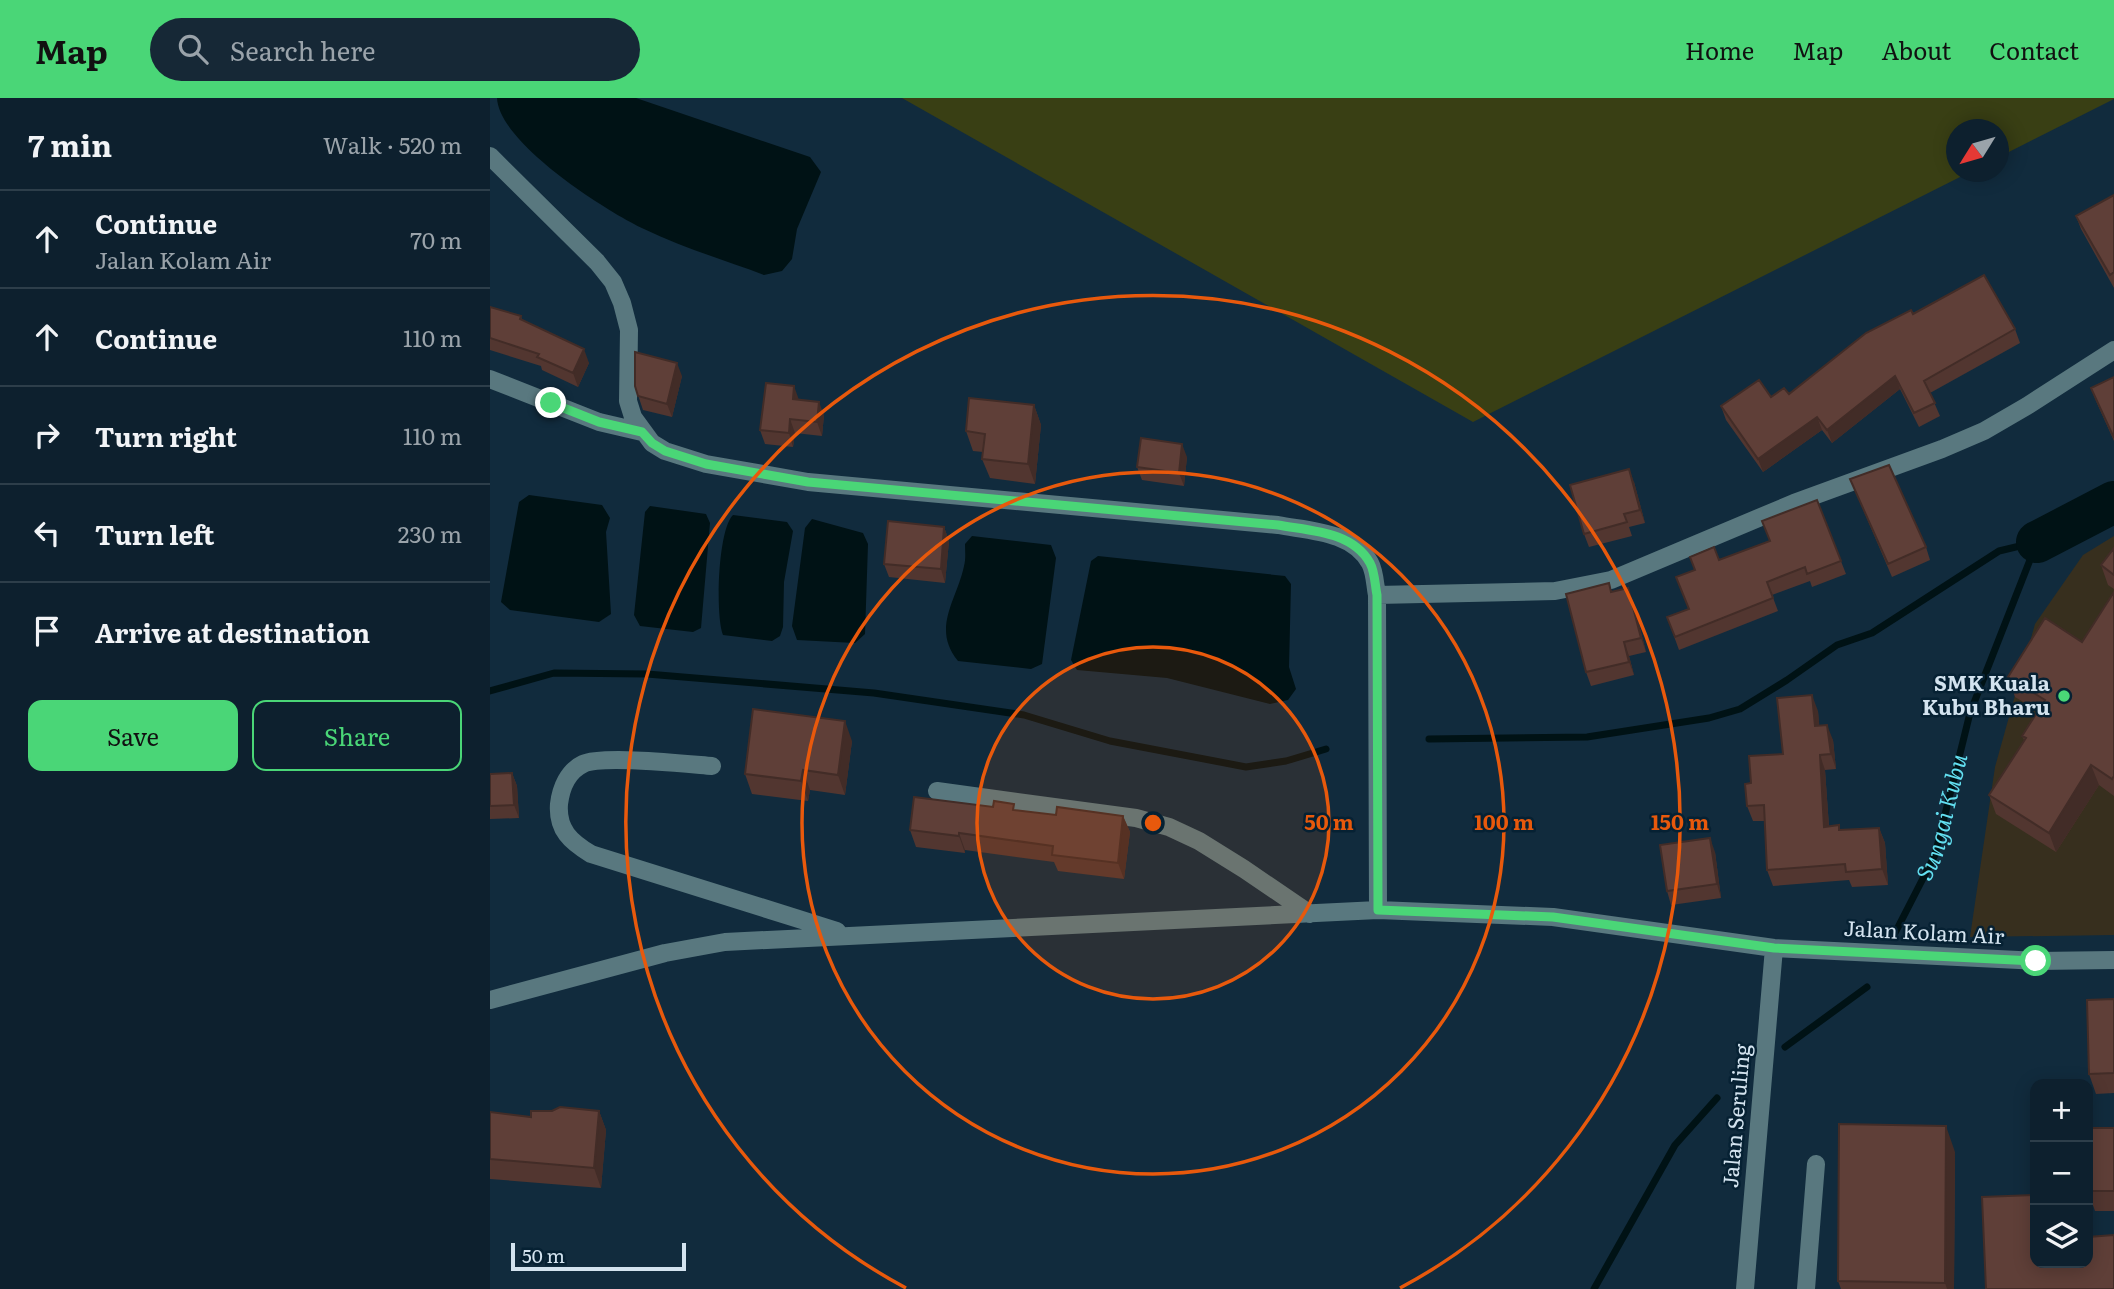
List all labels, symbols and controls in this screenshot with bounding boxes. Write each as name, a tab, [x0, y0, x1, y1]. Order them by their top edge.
search box	[150, 18, 640, 81]
text: Map	[35, 25, 108, 74]
icon: search	[174, 30, 212, 68]
text: Search here	[230, 30, 376, 69]
text: Home	[1685, 32, 1754, 67]
text: Map	[1792, 32, 1843, 67]
text: About	[1881, 32, 1951, 67]
text: Contact	[1989, 32, 2079, 67]
north arrow	[1946, 119, 2009, 182]
text: 7 min	[28, 122, 112, 166]
text: Walk · 520 m	[323, 127, 462, 161]
text: Continue	[95, 203, 217, 242]
icon: ahead	[28, 220, 66, 258]
text: 70 m	[410, 222, 462, 256]
text: Jalan Kolam Air	[95, 242, 271, 276]
icon: ahead	[28, 318, 66, 356]
text: Continue	[95, 318, 217, 357]
text: 110 m	[403, 320, 462, 354]
route end	[535, 387, 566, 418]
icon: right	[28, 416, 66, 454]
text: Turn right	[95, 416, 237, 455]
text: 110 m	[403, 418, 462, 452]
icon: left	[28, 514, 66, 552]
text: Turn left	[95, 514, 214, 553]
text: 230 m	[398, 516, 462, 550]
icon: arrive	[28, 612, 66, 650]
text: Arrive at destination	[95, 612, 370, 651]
place label: SMK Kuala Kubu Bharu	[1922, 666, 2051, 721]
marker: SMK Kuala Kubu Bharu	[2056, 688, 2072, 704]
button: Save	[28, 700, 238, 771]
button: Share	[252, 700, 462, 771]
water label: Sungai Kubu	[1906, 750, 1974, 886]
text: 50 m	[1304, 805, 1354, 836]
text: 100 m	[1474, 805, 1534, 836]
text: 150 m	[1651, 805, 1709, 836]
centre of rings	[1141, 811, 1165, 835]
street label: Jalan Kolam Air	[1843, 911, 2005, 950]
route start	[2020, 945, 2051, 976]
street label: Jalan Seruling	[1713, 1042, 1756, 1189]
map controls	[2030, 1079, 2093, 1268]
button: +	[2030, 1079, 2093, 1142]
button: −	[2030, 1142, 2093, 1205]
button: layers	[2030, 1205, 2093, 1268]
scale bar	[511, 1240, 686, 1272]
text: 50 m	[522, 1241, 565, 1269]

